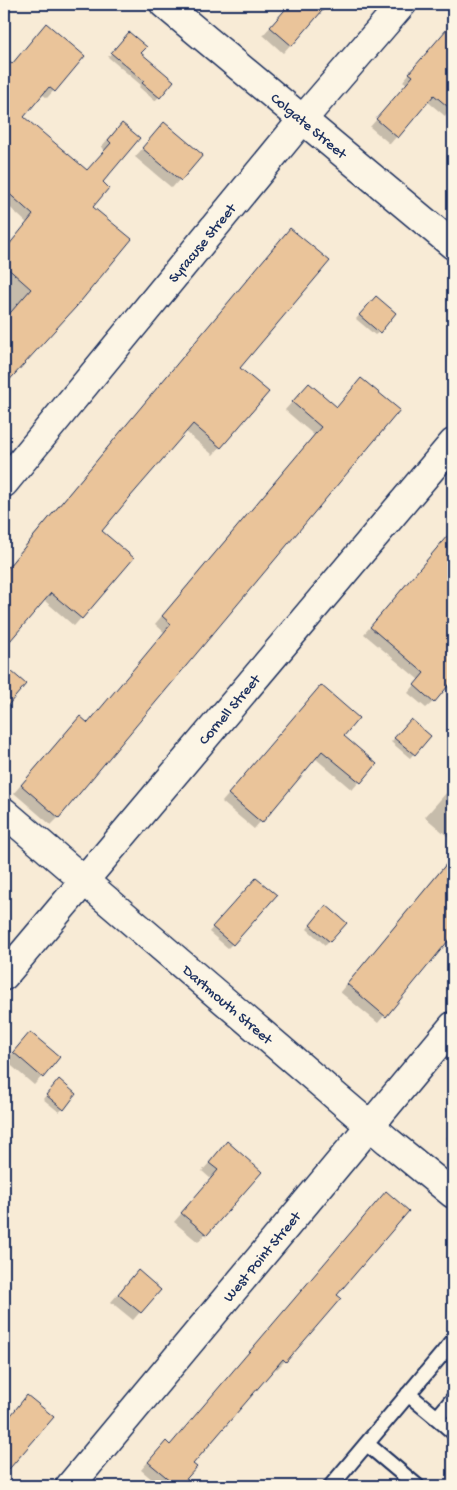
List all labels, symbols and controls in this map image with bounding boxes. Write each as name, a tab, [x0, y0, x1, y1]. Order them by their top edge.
street label: Colgate Street	[266, 90, 351, 165]
street label: Syracuse Street	[165, 199, 242, 287]
street label: Cornell Street	[196, 670, 266, 749]
street label: Dartmouth Street	[177, 961, 277, 1050]
street label: West Point Street	[220, 1207, 307, 1306]

